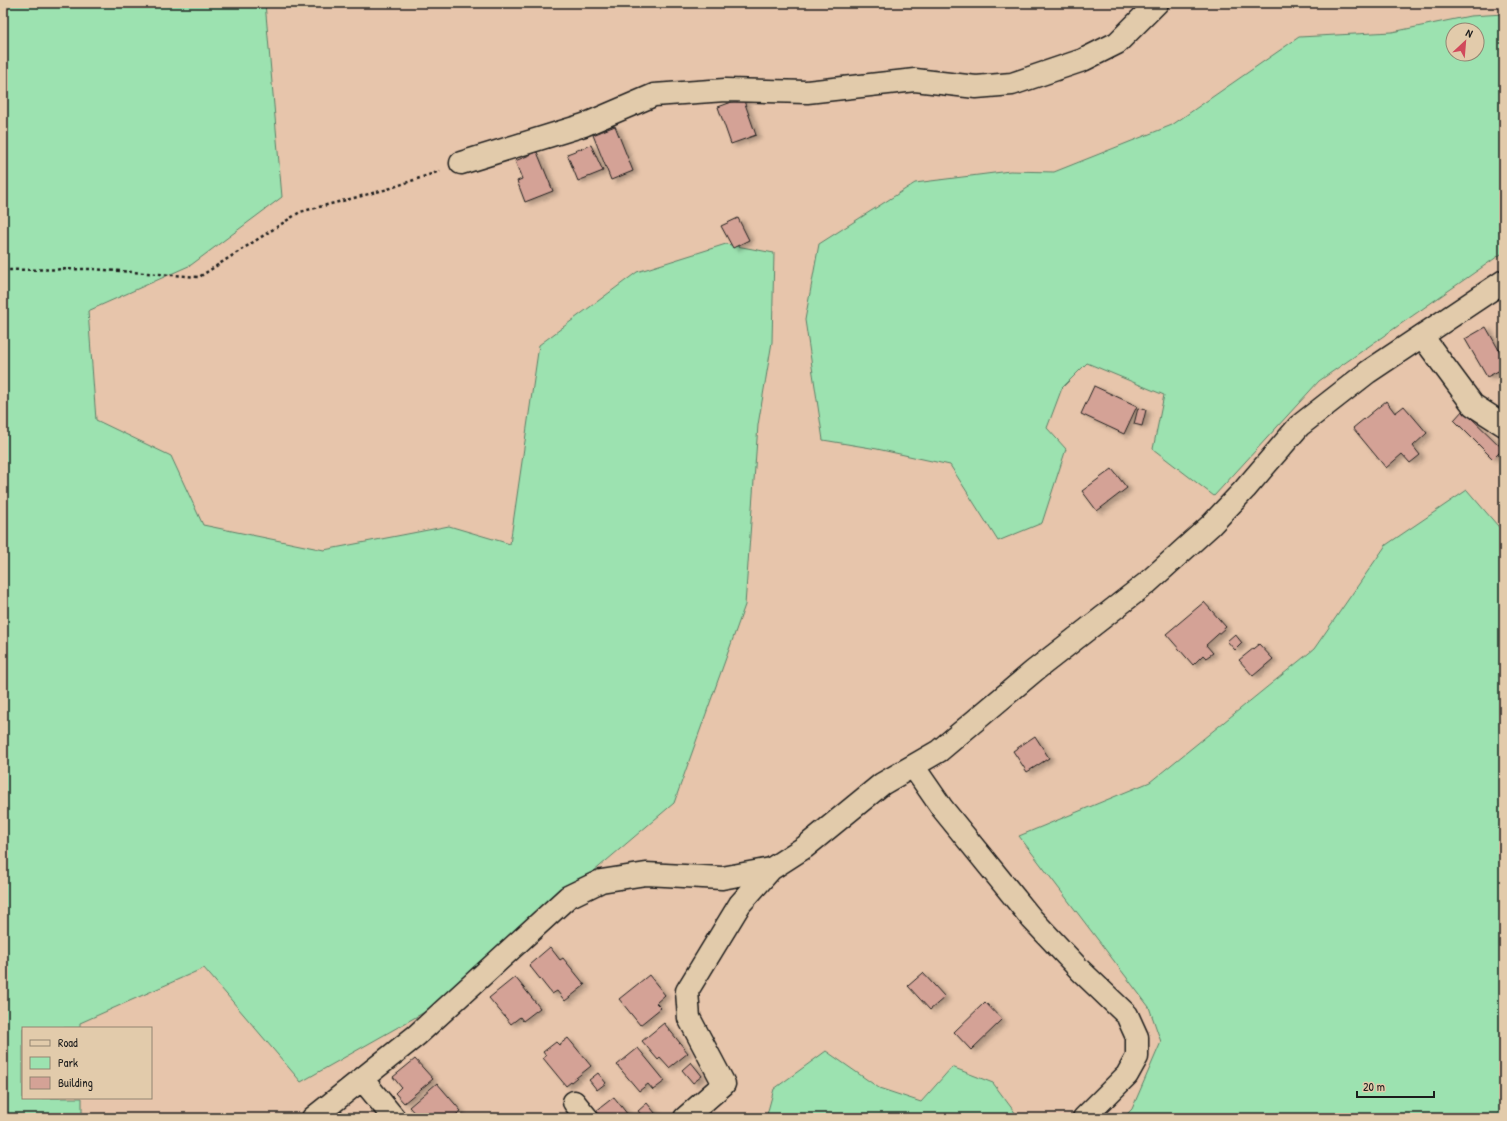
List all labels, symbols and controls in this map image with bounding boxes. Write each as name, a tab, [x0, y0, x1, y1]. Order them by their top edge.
north arrow	[1445, 22, 1485, 62]
text: N	[1464, 25, 1475, 41]
legend	[22, 1027, 152, 1099]
text: Road	[58, 1034, 78, 1051]
text: Park	[58, 1054, 78, 1071]
scale bar	[1357, 1073, 1434, 1099]
text: Building	[58, 1074, 93, 1091]
text: 20 m	[1363, 1078, 1385, 1095]

